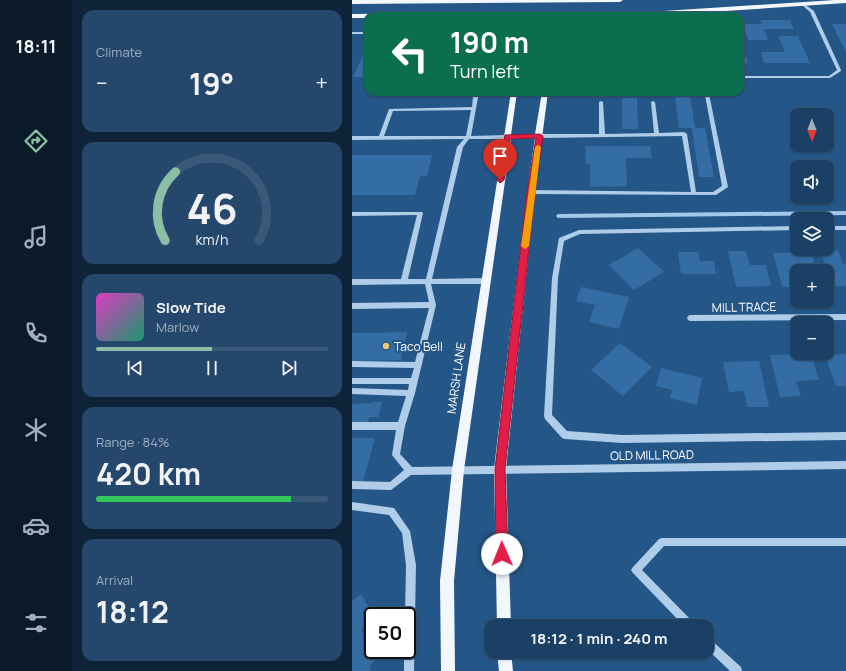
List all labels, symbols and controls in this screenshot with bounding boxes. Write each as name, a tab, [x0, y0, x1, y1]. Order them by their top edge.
text: 190 m	[450, 23, 529, 61]
icon: left	[384, 28, 436, 80]
text: 18:11	[16, 34, 56, 58]
text: Climate	[96, 43, 142, 61]
text: Turn left	[450, 59, 520, 83]
text: 19°	[189, 63, 234, 104]
text: −	[96, 68, 108, 98]
text: +	[315, 68, 328, 98]
north arrow	[790, 108, 834, 152]
map controls	[790, 108, 834, 360]
icon: directions	[22, 127, 50, 155]
pin	[483, 139, 517, 180]
icon: arrive	[489, 145, 511, 167]
button: sound	[790, 160, 834, 204]
text: 46	[186, 180, 238, 236]
button: layers	[790, 212, 834, 256]
icon: music	[22, 223, 50, 251]
text: km/h	[195, 230, 229, 249]
button: +	[790, 264, 834, 308]
text: Slow Tide	[156, 297, 226, 318]
street label: MILL TRACE	[712, 298, 777, 316]
button: −	[790, 316, 834, 360]
text: Marlow	[156, 318, 199, 336]
icon: phone	[22, 319, 50, 347]
place label: Taco Bell	[394, 338, 443, 355]
marker: Taco Bell	[381, 341, 391, 351]
street label: MARSH LANE	[443, 341, 469, 415]
icon: previous	[124, 357, 146, 379]
icon: pause	[201, 357, 223, 379]
icon: next	[278, 357, 300, 379]
icon: climate	[22, 416, 50, 444]
text: Range · 84%	[96, 433, 170, 451]
street label: OLD MILL ROAD	[610, 446, 694, 464]
text: 420 km	[96, 453, 201, 494]
icon: car	[22, 512, 50, 540]
position arrow	[481, 533, 523, 575]
text: Arrival	[96, 571, 133, 589]
text: 18:12	[96, 591, 169, 632]
speed limit sign: 50	[364, 607, 416, 659]
icon: filters	[22, 609, 50, 637]
text: 18:12 · 1 min · 240 m	[530, 628, 668, 649]

